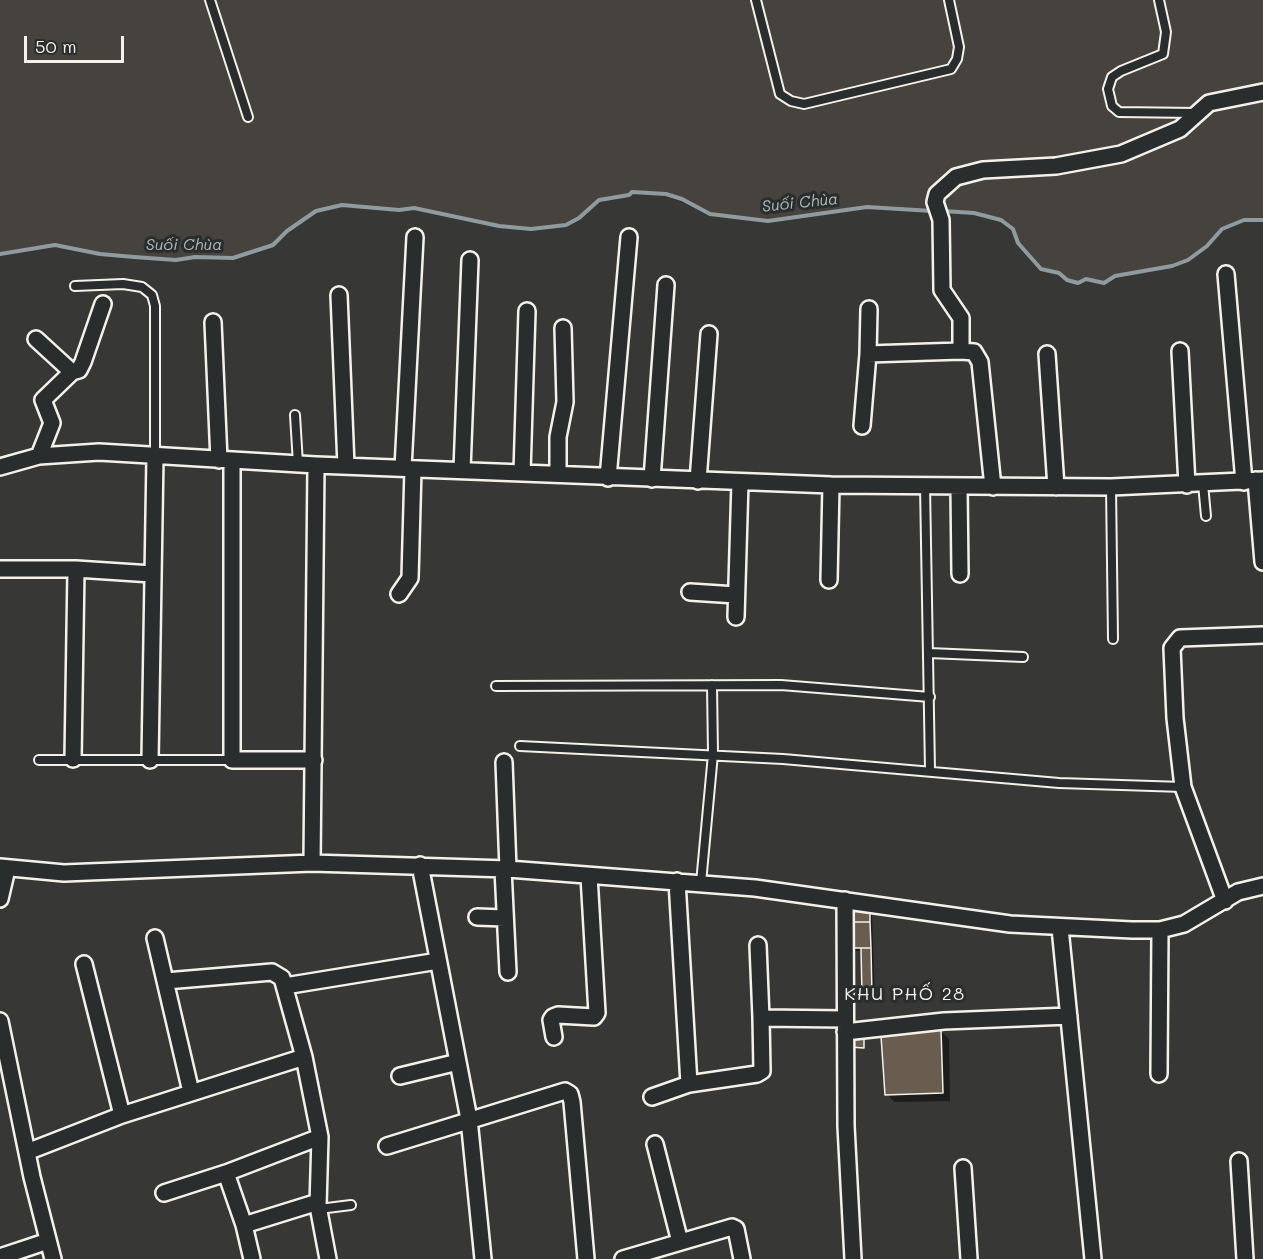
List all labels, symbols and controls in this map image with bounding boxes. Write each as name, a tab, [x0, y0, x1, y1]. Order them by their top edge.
scale bar	[27, 24, 128, 62]
text: 50 m	[35, 34, 77, 58]
water label: Suối Chùa	[761, 189, 839, 217]
water label: Suối Chùa	[146, 235, 222, 255]
district label: KHU PHỐ 28	[844, 983, 966, 1005]

